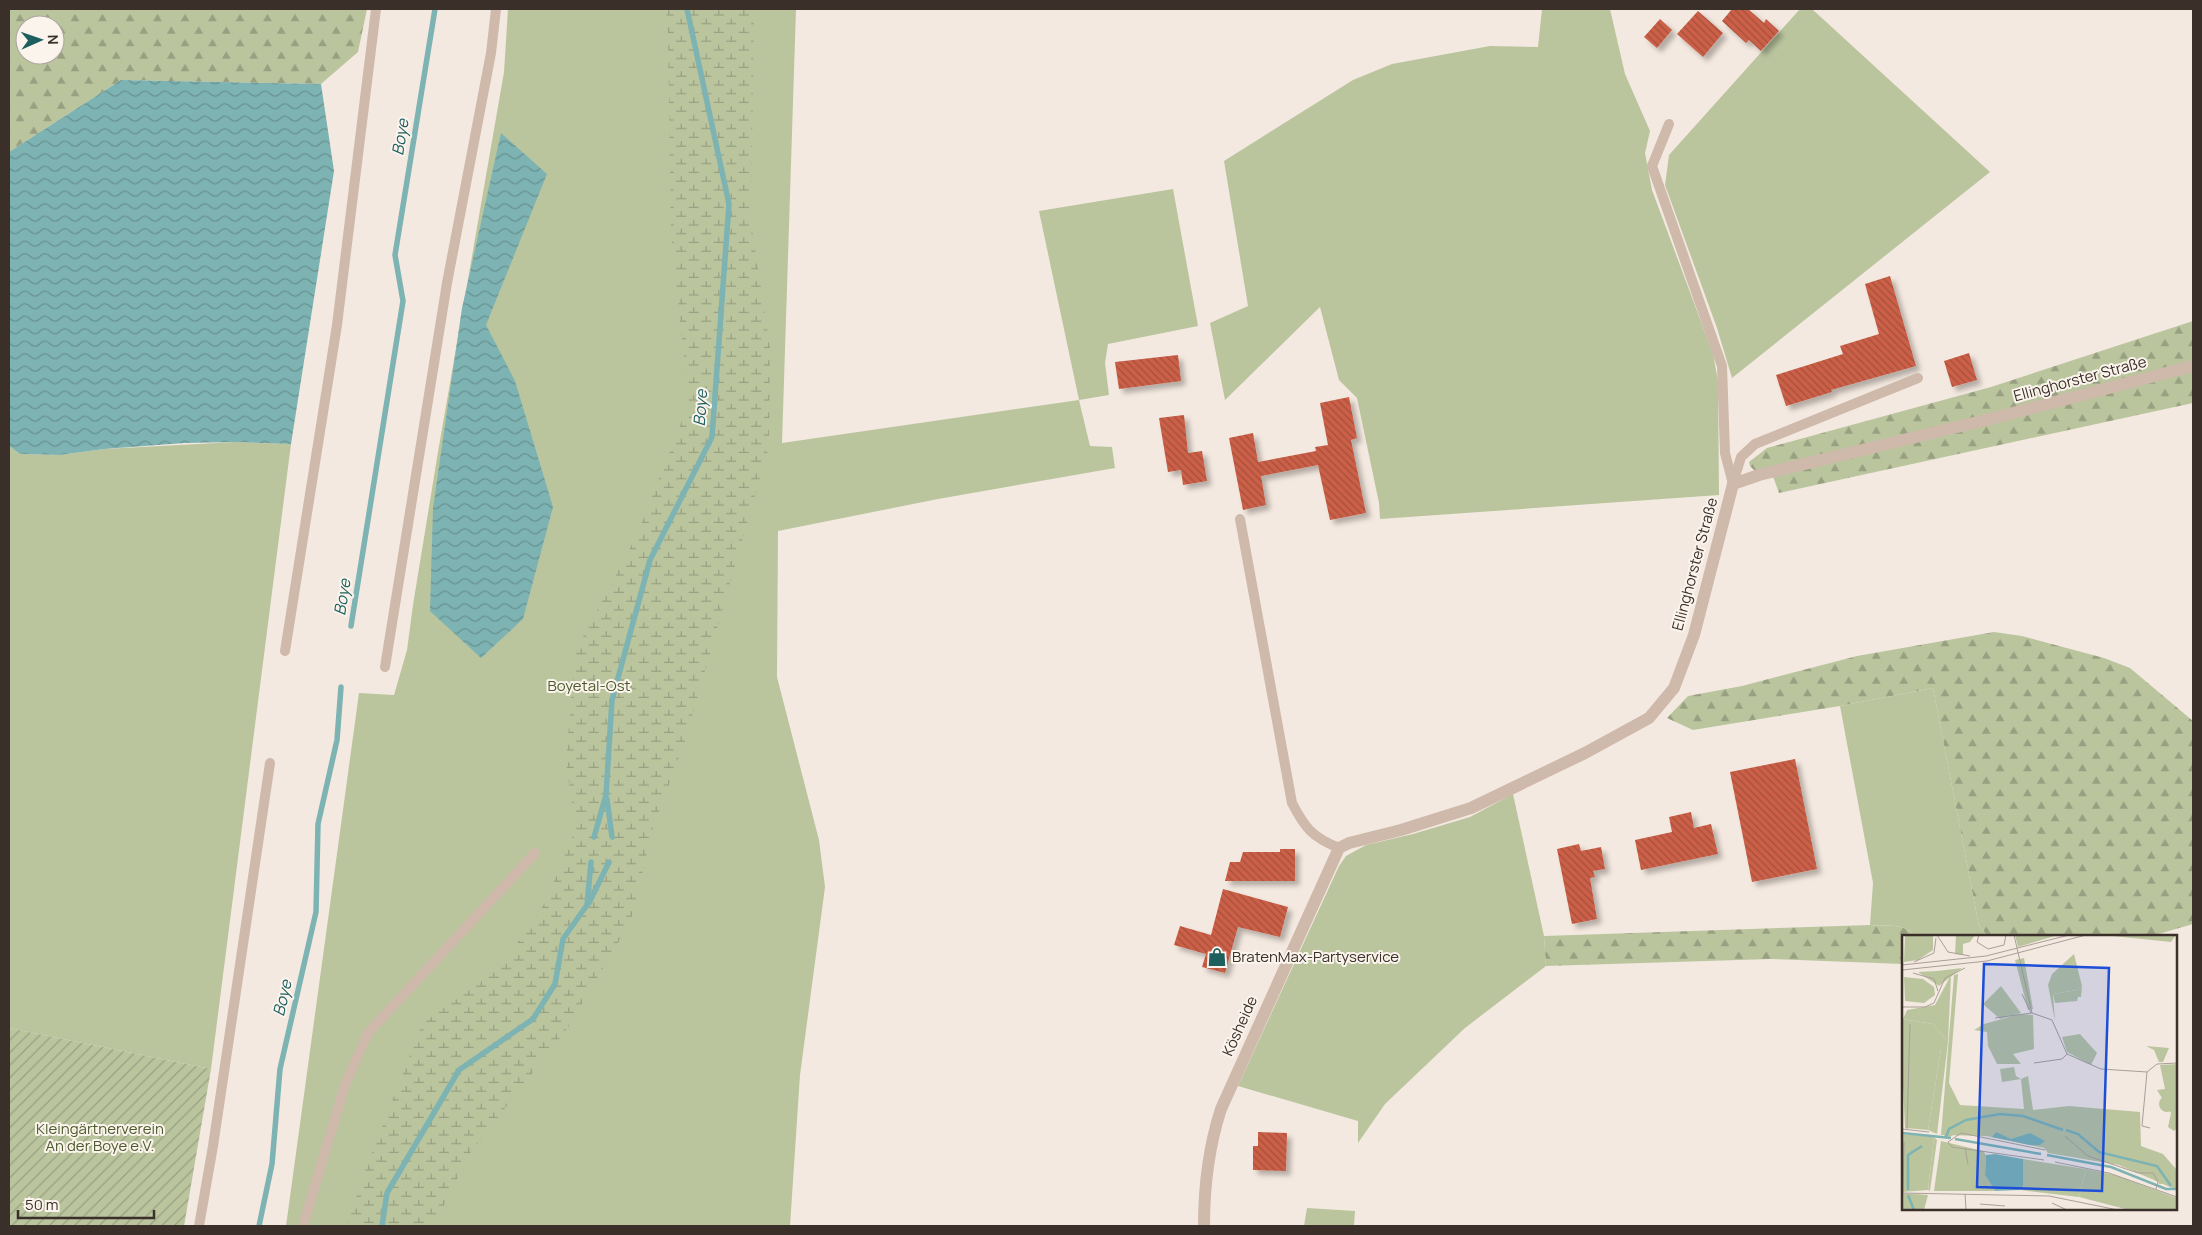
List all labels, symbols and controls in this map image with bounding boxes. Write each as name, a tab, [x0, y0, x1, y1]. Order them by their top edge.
north arrow	[15, 15, 65, 65]
text: N	[44, 34, 63, 45]
water label: Boye	[386, 116, 414, 157]
street label: Ellinghorster Straße	[2011, 351, 2149, 406]
water label: Boye	[688, 387, 712, 427]
street label: Ellinghorster Straße	[1667, 495, 1722, 633]
water label: Boye	[328, 576, 356, 617]
park label: Boyetal-Ost	[547, 675, 631, 696]
inset map	[1902, 935, 2177, 1210]
shop icon: BratenMax-Partyservice	[1206, 946, 1228, 968]
place label: BratenMax-Partyservice	[1232, 946, 1399, 967]
water label: Boye	[267, 976, 297, 1018]
street label: Kösheide	[1217, 992, 1262, 1059]
park label: Kleingärtnerverein An der Boye e.V.	[36, 1118, 164, 1156]
scale bar	[18, 1188, 154, 1220]
text: 50 m	[25, 1194, 59, 1215]

